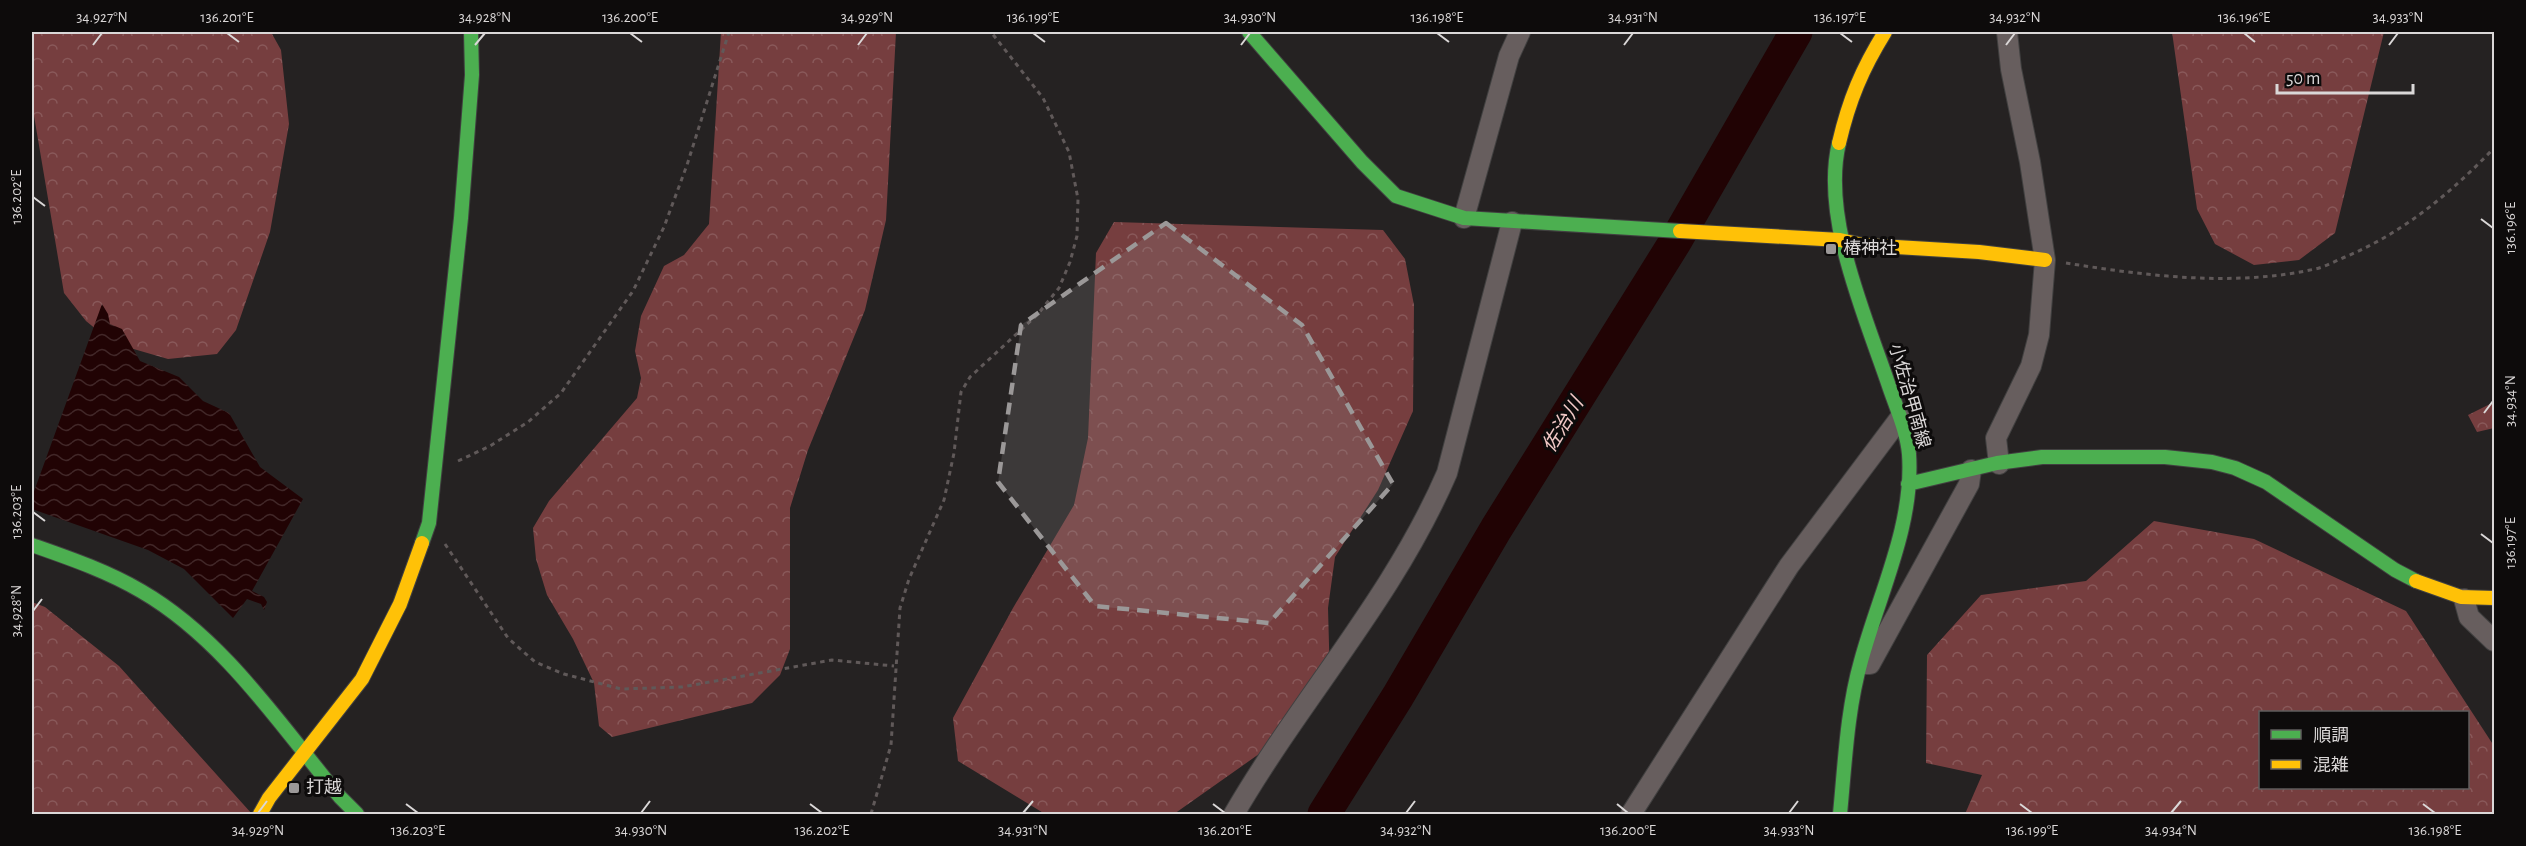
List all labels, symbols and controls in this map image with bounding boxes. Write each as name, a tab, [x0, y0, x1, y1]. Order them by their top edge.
text: 34.927°N	[76, 10, 128, 25]
text: 136.201°E	[200, 10, 254, 25]
text: 34.928°N	[459, 10, 511, 25]
text: 136.200°E	[602, 10, 658, 25]
text: 34.929°N	[841, 10, 893, 25]
text: 136.199°E	[1007, 10, 1059, 25]
text: 34.930°N	[1224, 10, 1276, 25]
text: 136.198°E	[1411, 10, 1463, 25]
text: 34.931°N	[1608, 10, 1658, 25]
text: 136.197°E	[1814, 10, 1866, 25]
text: 34.932°N	[1989, 10, 2041, 25]
text: 136.196°E	[2218, 10, 2270, 25]
text: 34.933°N	[2373, 10, 2423, 25]
scale bar	[2277, 57, 2414, 95]
text: 50 m	[2286, 70, 2320, 88]
text: 136.202°E	[9, 169, 24, 225]
text: 136.196°E	[2503, 202, 2518, 254]
place label: 椿神社	[1843, 239, 1897, 258]
marker: 椿神社	[1824, 242, 1838, 256]
street label: 小佐治甲南線	[1885, 341, 1934, 450]
text: 34.934°N	[2503, 375, 2518, 427]
water label: 佐治川	[1538, 392, 1588, 456]
text: 136.203°E	[9, 485, 24, 539]
text: 136.197°E	[2503, 517, 2518, 569]
text: 34.928°N	[9, 585, 24, 637]
legend	[2259, 711, 2469, 789]
text: 順調	[2313, 727, 2349, 745]
text: 混雑	[2313, 755, 2349, 775]
place label: 打越	[306, 778, 342, 797]
marker: 打越	[287, 781, 301, 795]
text: 34.929°N	[232, 823, 284, 838]
text: 136.203°E	[391, 823, 445, 838]
text: 34.930°N	[615, 823, 667, 838]
text: 136.202°E	[794, 823, 850, 838]
text: 34.931°N	[998, 823, 1048, 838]
text: 136.201°E	[1198, 823, 1252, 838]
text: 34.932°N	[1380, 823, 1432, 838]
text: 136.200°E	[1600, 823, 1656, 838]
text: 34.933°N	[1764, 823, 1814, 838]
text: 136.199°E	[2006, 823, 2058, 838]
text: 34.934°N	[2145, 823, 2197, 838]
text: 136.198°E	[2409, 823, 2461, 838]

